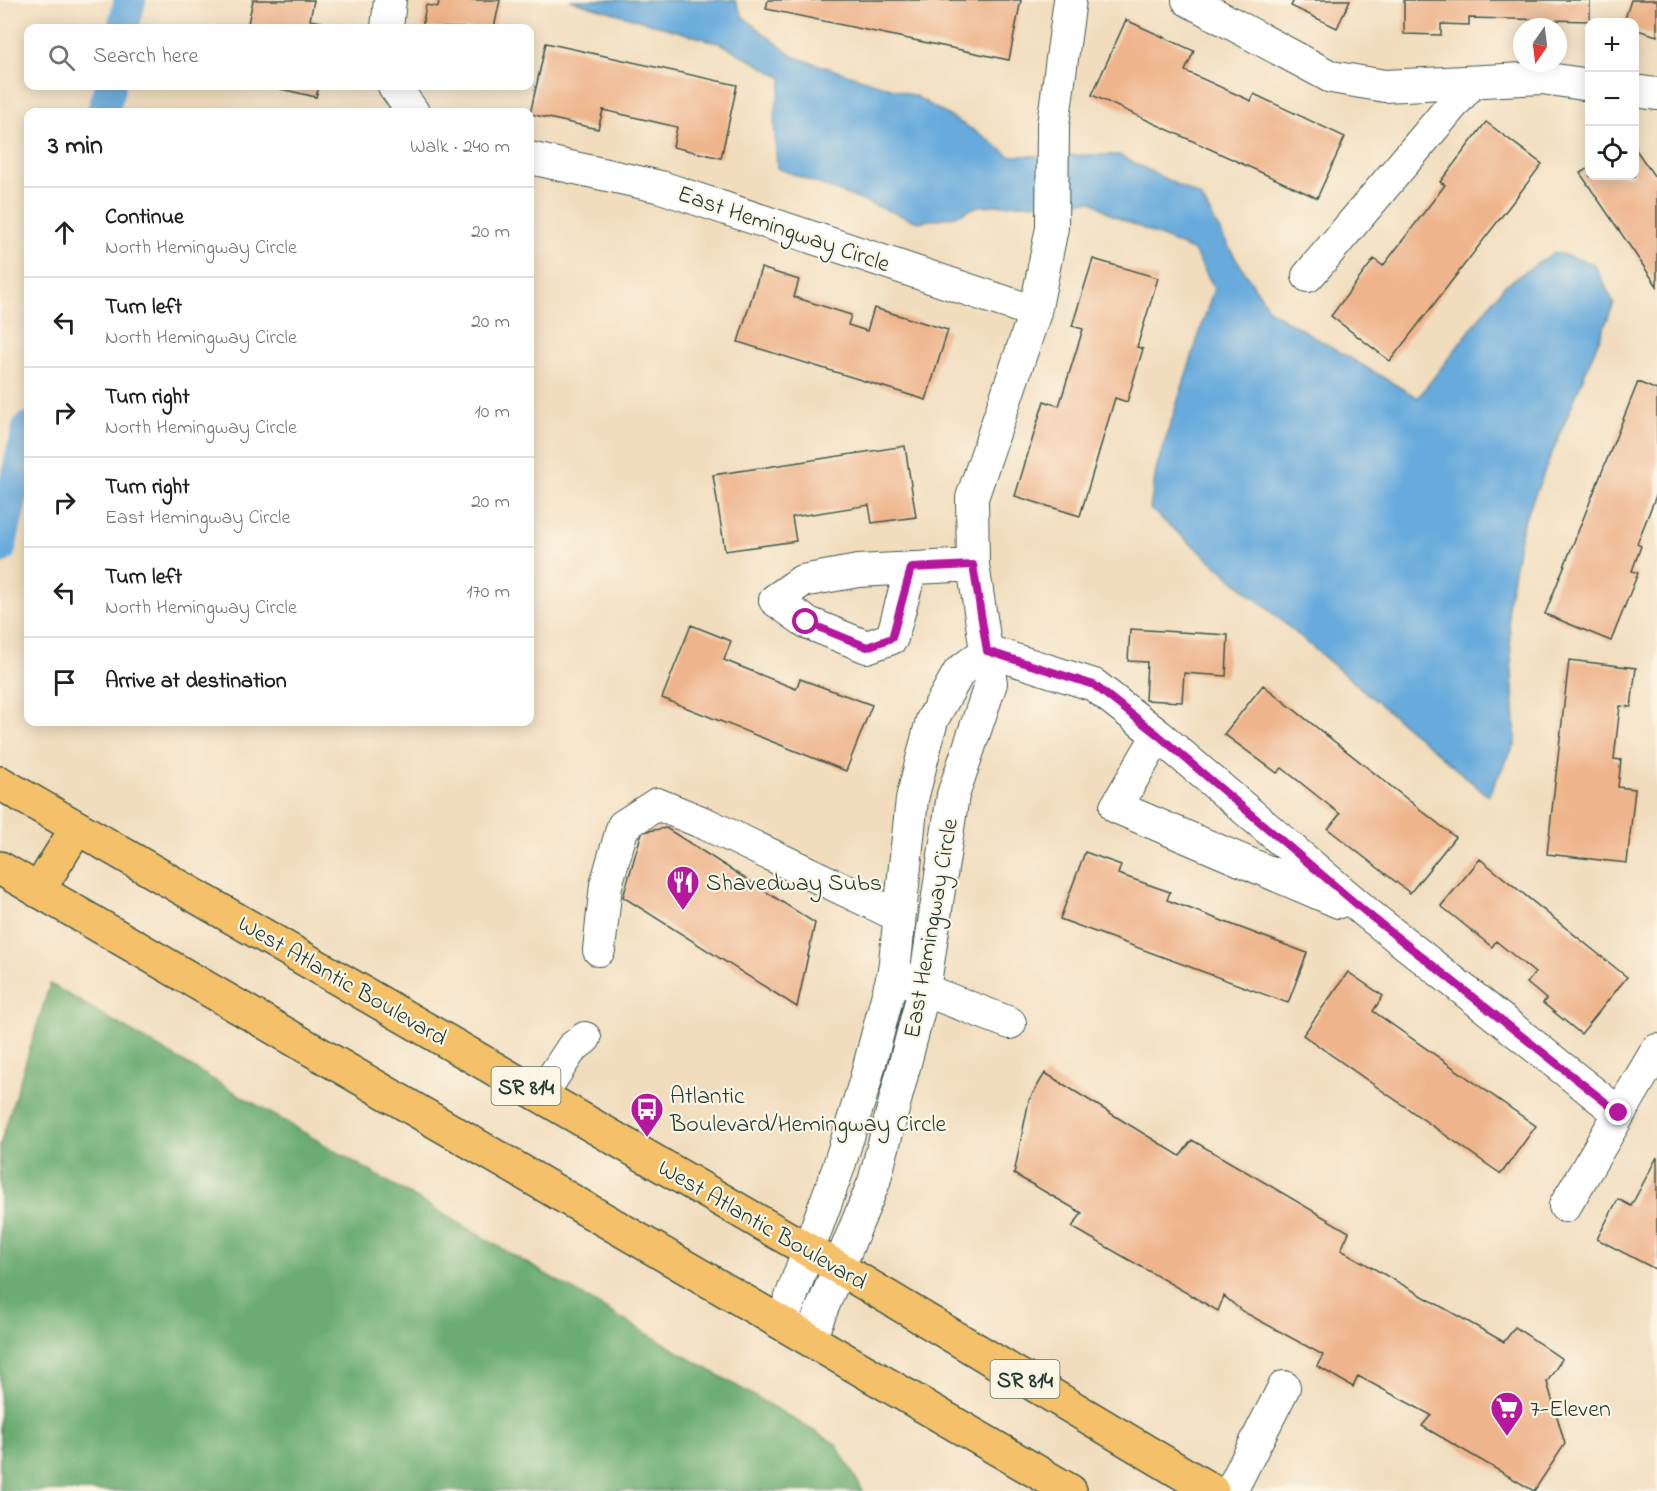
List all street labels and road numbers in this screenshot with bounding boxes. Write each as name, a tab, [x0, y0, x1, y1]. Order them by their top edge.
street label: East Hemingway Circle	[672, 178, 894, 284]
street label: East Hemingway Circle	[896, 816, 970, 1041]
street label: West Atlantic Boulevard	[231, 908, 453, 1057]
road number: SR 814	[492, 1067, 560, 1105]
street label: West Atlantic Boulevard	[651, 1152, 873, 1301]
road number: SR 814	[990, 1360, 1060, 1398]

